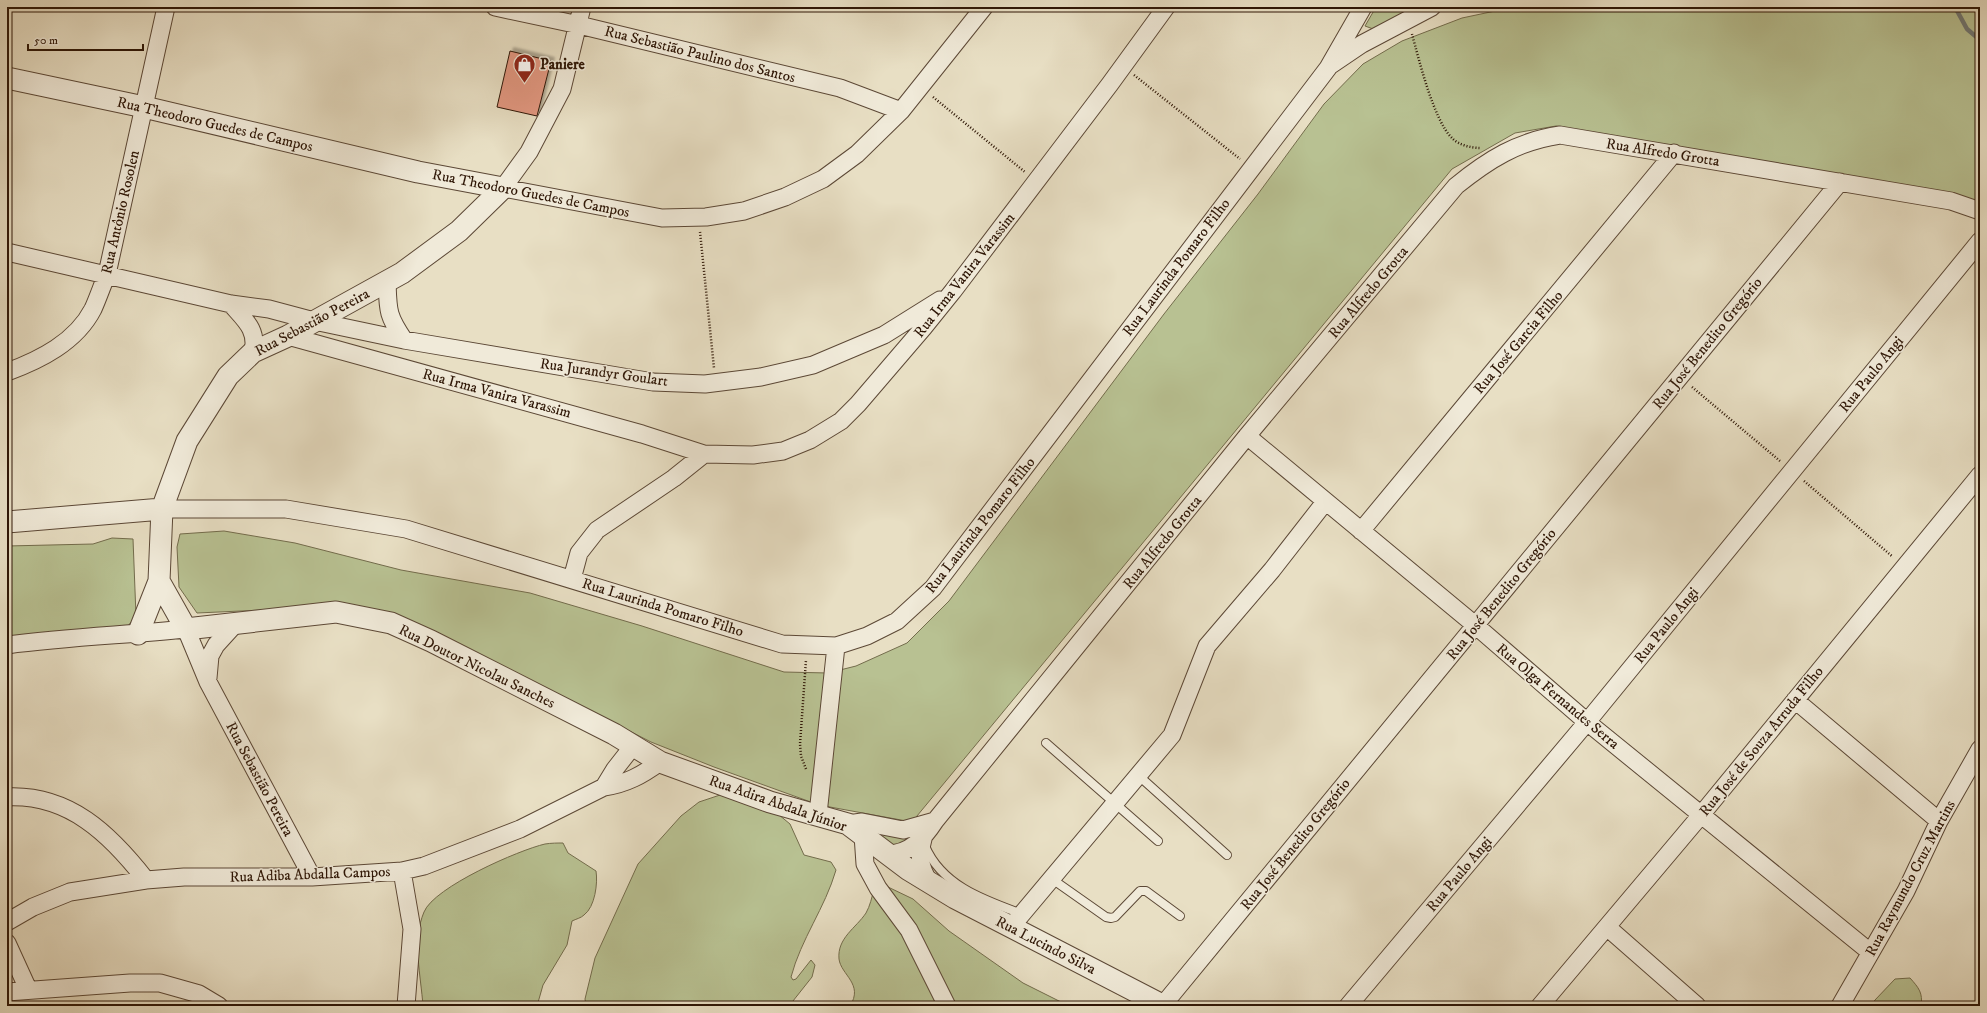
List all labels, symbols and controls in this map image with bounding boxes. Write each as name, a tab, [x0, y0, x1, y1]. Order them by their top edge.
street label: Rua Sebastião Paulino dos Santos	[603, 22, 797, 87]
scale bar	[28, 26, 143, 52]
text: 50 m	[34, 33, 58, 48]
shop icon: Paniere	[511, 51, 537, 84]
place label: Paniere	[540, 55, 586, 74]
street label: Rua Theodoro Guedes de Campos	[115, 93, 315, 156]
street label: Rua Alfredo Grotta	[1605, 134, 1722, 171]
street label: Rua Antônio Rosolen	[97, 148, 144, 276]
street label: Rua Theodoro Guedes de Campos	[431, 165, 631, 222]
street label: Rua Laurinda Pomaro Filho	[1118, 195, 1234, 340]
street label: Rua Irma Vanira Varassim	[910, 209, 1019, 342]
street label: Rua Alfredo Grotta	[1324, 242, 1413, 342]
street label: Rua José Benedito Gregório	[1648, 274, 1766, 413]
street label: Rua Sebastião Pereira	[252, 284, 373, 361]
street label: Rua José Garcia Filho	[1470, 287, 1567, 398]
street label: Rua Paulo Angi	[1835, 332, 1908, 416]
street label: Rua Jurandyr Goulart	[539, 354, 669, 391]
street label: Rua Irma Vanira Varassim	[420, 364, 573, 422]
street label: Rua Laurinda Pomaro Filho	[921, 453, 1039, 597]
street label: Rua Alfredo Grotta	[1119, 491, 1206, 593]
street label: Rua José Benedito Gregório	[1442, 525, 1560, 664]
street label: Rua Laurinda Pomaro Filho	[580, 574, 746, 641]
street label: Rua Paulo Angi	[1630, 583, 1703, 667]
street label: Rua Doutor Nicolau Sanches	[395, 620, 558, 713]
street label: Rua Olga Fernandes Serra	[1492, 639, 1624, 754]
street label: Rua José de Souza Arruda Filho	[1695, 663, 1828, 820]
street label: Rua Sebastião Pereira	[221, 719, 298, 840]
street label: Rua Adira Abdala Júnior	[706, 771, 850, 836]
street label: Rua José Benedito Gregório	[1236, 775, 1354, 914]
street label: Rua Raymundo Cruz Martins	[1861, 797, 1960, 960]
street label: Rua Paulo Angi	[1422, 833, 1497, 916]
street label: Rua Adiba Abdalla Campos	[229, 862, 391, 887]
street label: Rua Lucindo Silva	[992, 912, 1100, 979]

